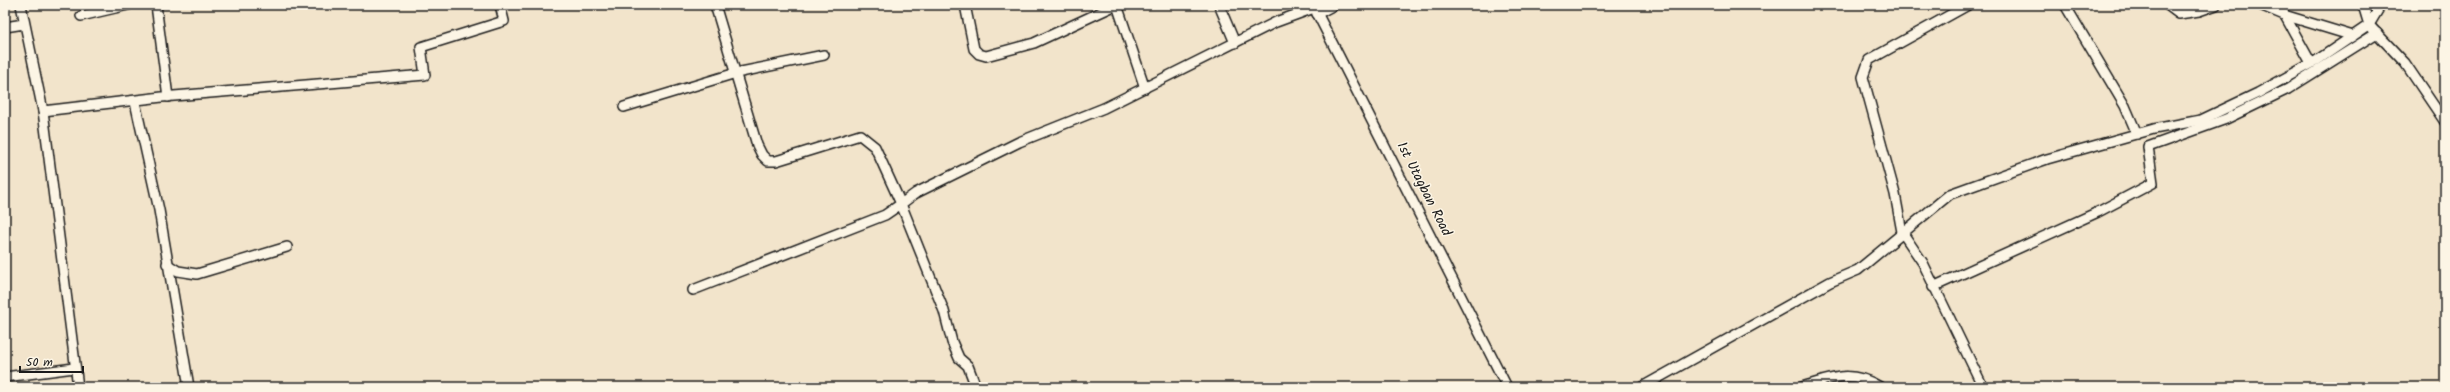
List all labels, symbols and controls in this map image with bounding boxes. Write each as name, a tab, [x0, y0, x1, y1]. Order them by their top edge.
street label: 1st Utagban Road	[1391, 138, 1458, 241]
scale bar	[20, 348, 83, 374]
text: 50 m	[26, 353, 53, 372]

